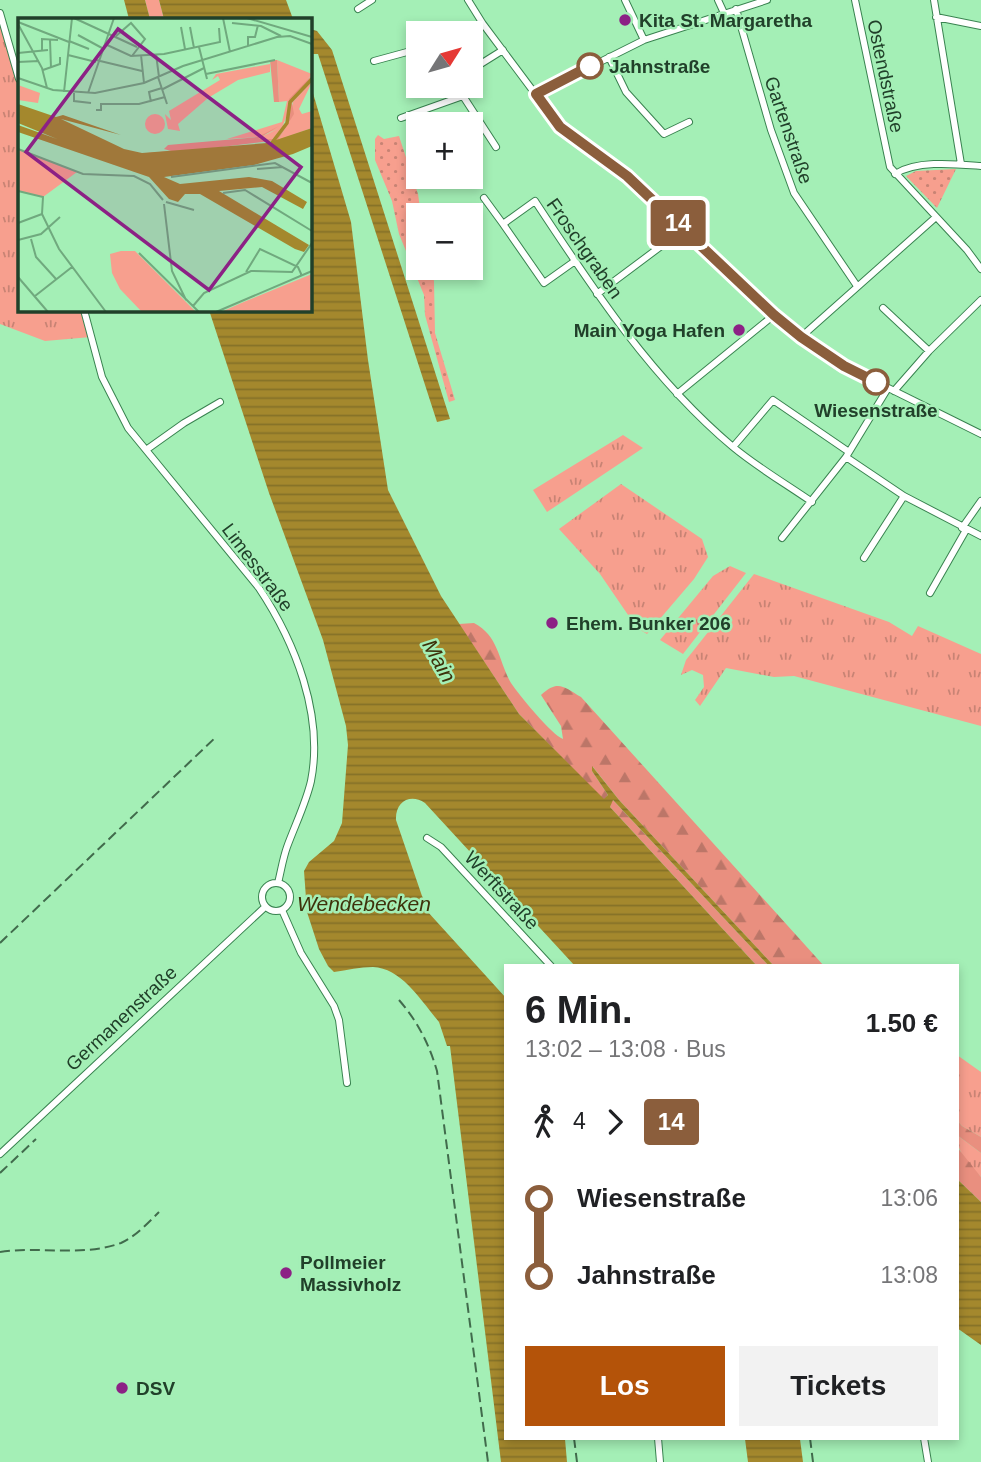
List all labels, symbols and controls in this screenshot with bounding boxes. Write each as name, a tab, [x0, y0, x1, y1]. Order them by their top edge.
place label: Kita St. Margaretha	[639, 10, 813, 31]
marker: Kita St. Margaretha	[617, 12, 633, 28]
inset map	[18, 18, 312, 312]
street label: Ostendstraße	[863, 18, 908, 135]
north arrow	[406, 21, 483, 98]
map controls	[406, 21, 483, 280]
marker: Jahnstraße	[577, 53, 603, 79]
place label: Jahnstraße	[609, 56, 710, 77]
street label: Gartenstraße	[760, 74, 817, 187]
button: +	[406, 112, 483, 189]
street label: Froschgraben	[542, 194, 627, 302]
line badge: 14	[646, 200, 710, 246]
button: −	[406, 203, 483, 280]
text: 14	[665, 209, 691, 236]
place label: Main Yoga Hafen	[574, 320, 725, 341]
marker: Main Yoga Hafen	[731, 322, 747, 338]
marker: Wiesenstraße	[863, 369, 889, 395]
place label: Wiesenstraße	[814, 400, 938, 421]
street label: Limesstraße	[218, 519, 297, 615]
place label: Ehem. Bunker 206	[566, 613, 731, 634]
marker: Ehem. Bunker 206	[544, 615, 560, 631]
water label: Main	[418, 635, 461, 686]
street label: Werftstraße	[460, 847, 543, 934]
water label: Wendebecken	[297, 892, 431, 915]
street label: Germanenstraße	[62, 962, 181, 1075]
text: 6 Min.	[525, 989, 633, 1031]
text: 1.50 €	[866, 1008, 938, 1038]
text: 13:02 – 13:08 · Bus	[525, 1036, 726, 1062]
icon: walk	[525, 1103, 563, 1141]
icon: forward	[596, 1103, 634, 1141]
text: 4	[573, 1108, 586, 1134]
text: 14	[658, 1108, 685, 1135]
text: Wiesenstraße	[577, 1183, 746, 1213]
text: 13:06	[880, 1185, 938, 1211]
place label: Pollmeier Massivholz	[300, 1252, 401, 1295]
text: Jahnstraße	[577, 1260, 716, 1290]
text: 13:08	[880, 1262, 938, 1288]
marker: Pollmeier Massivholz	[278, 1265, 294, 1281]
button: Los	[525, 1346, 725, 1426]
button: Tickets	[739, 1346, 938, 1426]
place label: DSV	[136, 1378, 175, 1399]
marker: DSV	[114, 1380, 130, 1396]

